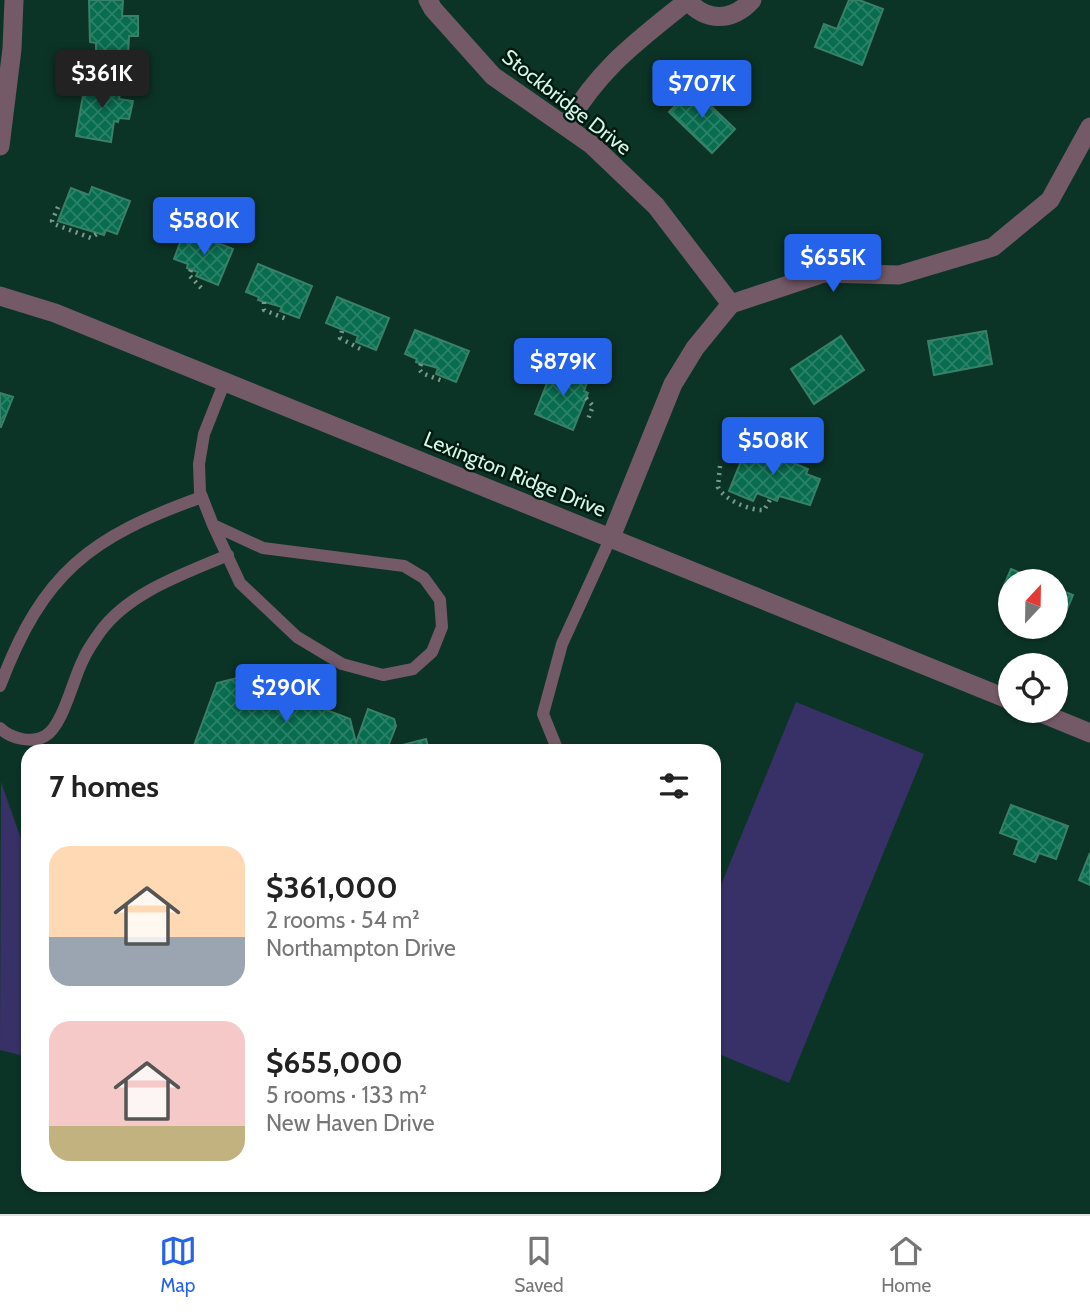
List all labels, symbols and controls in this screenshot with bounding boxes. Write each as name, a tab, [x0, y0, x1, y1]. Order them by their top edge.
street label: Stockbridge Drive	[497, 44, 637, 160]
pin: $361K	[53, 50, 151, 110]
text: $361K	[71, 59, 133, 87]
pin: $707K	[653, 60, 751, 120]
text: $707K	[668, 69, 736, 97]
pin: $580K	[155, 198, 253, 257]
text: $580K	[169, 206, 239, 234]
pin: $655K	[784, 234, 882, 294]
text: $655K	[800, 243, 866, 271]
pin: $879K	[514, 338, 612, 398]
text: $879K	[530, 347, 596, 375]
pin: $508K	[724, 418, 822, 477]
street label: Lexington Ridge Drive	[420, 426, 610, 522]
text: $508K	[738, 426, 808, 454]
north arrow	[998, 569, 1068, 639]
map controls	[998, 569, 1068, 723]
button: locate	[998, 653, 1068, 723]
pin: $290K	[237, 664, 335, 724]
text: $290K	[251, 673, 321, 701]
icon: filters	[655, 767, 693, 805]
text: 7 homes	[49, 768, 159, 805]
text: $361,000	[266, 869, 398, 906]
icon: home	[105, 874, 189, 958]
text: 2 rooms · 54 m²	[266, 906, 420, 934]
text: Northampton Drive	[266, 934, 456, 962]
text: $655,000	[266, 1044, 403, 1081]
icon: home	[105, 1049, 189, 1133]
text: 5 rooms · 133 m²	[266, 1081, 427, 1109]
text: New Haven Drive	[266, 1109, 435, 1137]
tab: Map	[159, 1232, 197, 1297]
tab: Saved	[514, 1232, 564, 1297]
tab: Home	[881, 1232, 931, 1297]

